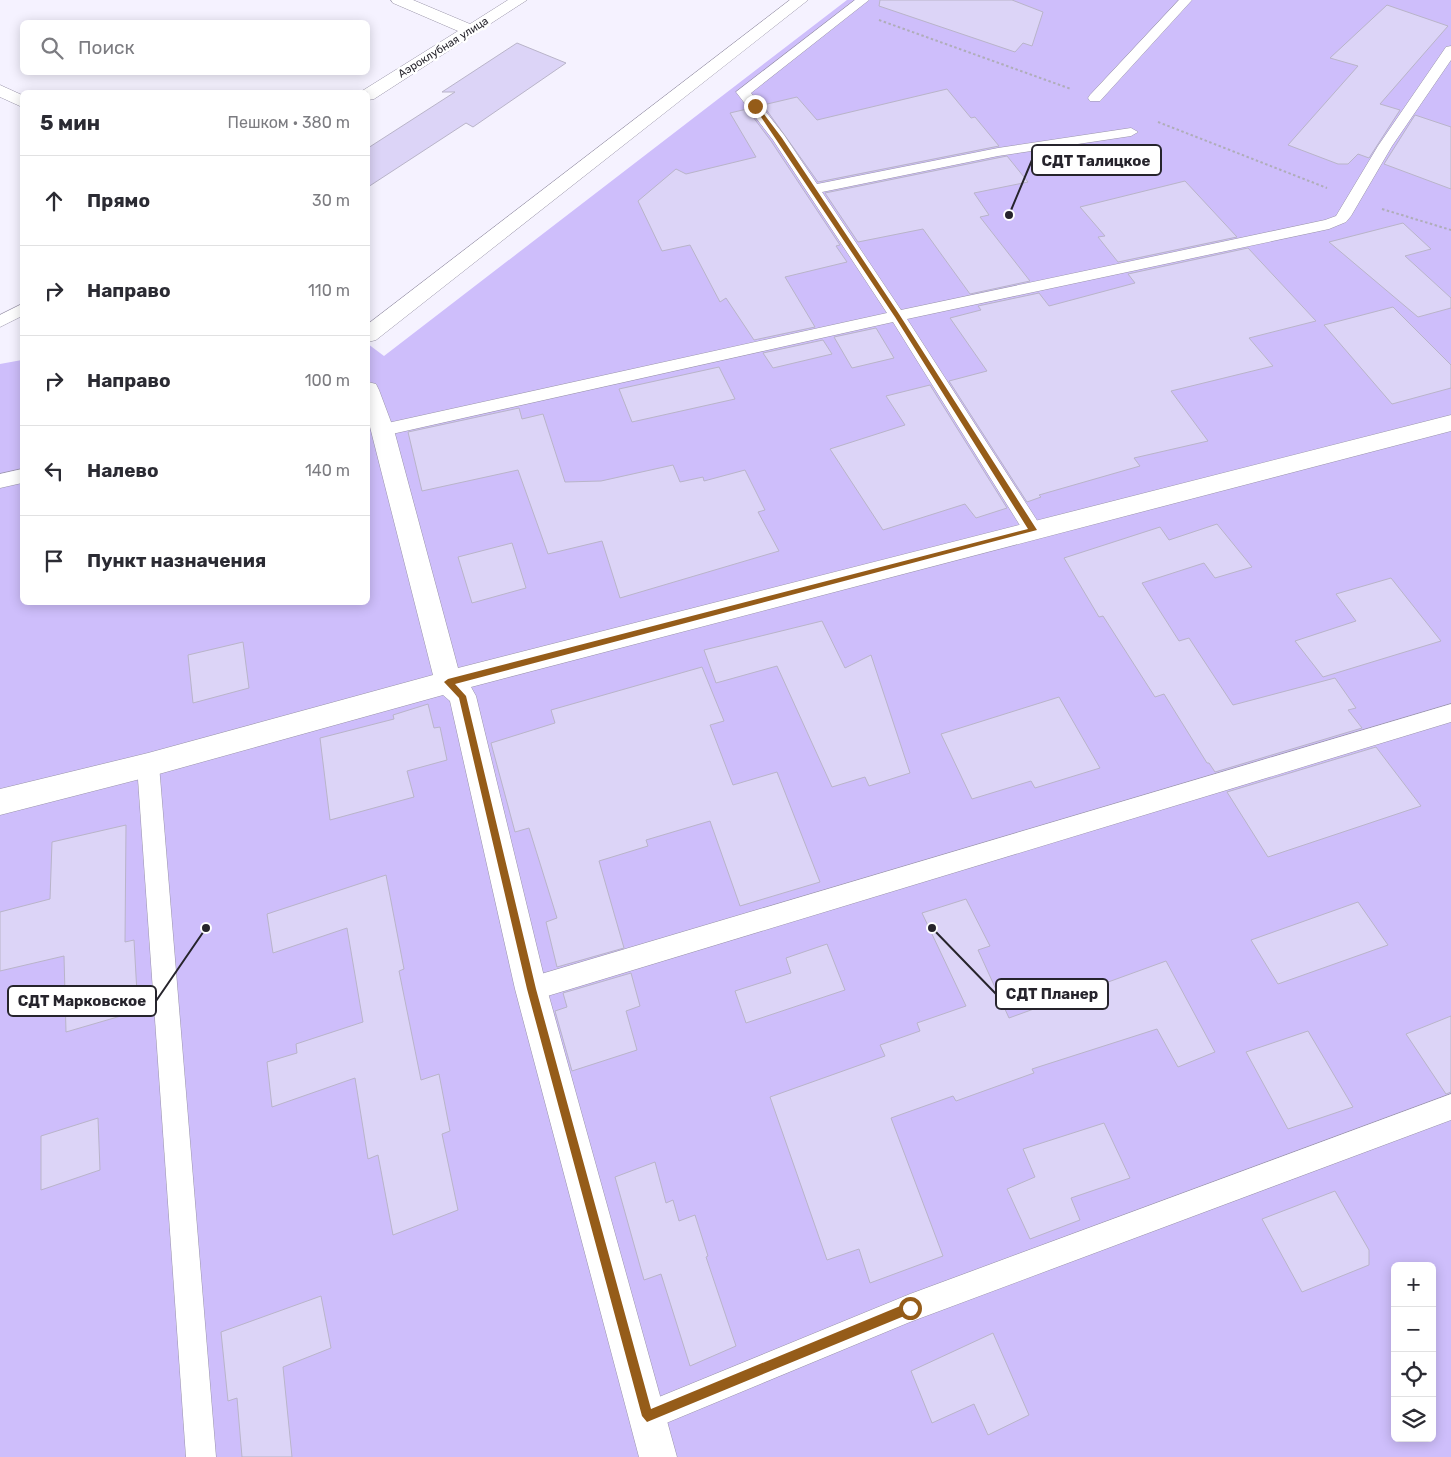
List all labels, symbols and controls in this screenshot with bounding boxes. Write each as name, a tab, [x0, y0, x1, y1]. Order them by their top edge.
street label: Аэроклубная улица	[396, 14, 491, 81]
search box	[20, 20, 370, 75]
icon: search	[38, 34, 66, 62]
text: Поиск	[78, 36, 135, 59]
route end	[744, 95, 767, 118]
text: 5 мин	[40, 110, 100, 135]
text: Пешком · 380 m	[228, 113, 350, 132]
callout: СДТ Талицкое	[1032, 145, 1161, 175]
text: СДТ Талицкое	[1042, 152, 1151, 170]
icon: ahead	[40, 187, 68, 215]
text: Прямо	[87, 189, 150, 212]
text: 30 m	[312, 191, 350, 210]
icon: right	[40, 277, 68, 305]
text: Направо	[87, 279, 171, 302]
text: 110 m	[308, 281, 350, 300]
icon: right	[40, 367, 68, 395]
text: Направо	[87, 369, 171, 392]
text: 100 m	[305, 371, 350, 390]
icon: left	[40, 457, 68, 485]
text: Налево	[87, 459, 159, 482]
text: 140 m	[305, 461, 350, 480]
icon: arrive	[40, 547, 68, 575]
text: Пункт назначения	[87, 549, 266, 572]
callout: СДТ Планер	[996, 979, 1108, 1009]
text: СДТ Планер	[1006, 985, 1098, 1003]
callout: СДТ Марковское	[8, 986, 156, 1016]
text: СДТ Марковское	[18, 992, 146, 1010]
map controls	[1391, 1262, 1436, 1442]
button: +	[1391, 1262, 1436, 1307]
route start	[899, 1297, 922, 1320]
button: −	[1391, 1307, 1436, 1352]
button: locate	[1391, 1352, 1436, 1397]
button: layers	[1391, 1397, 1436, 1442]

